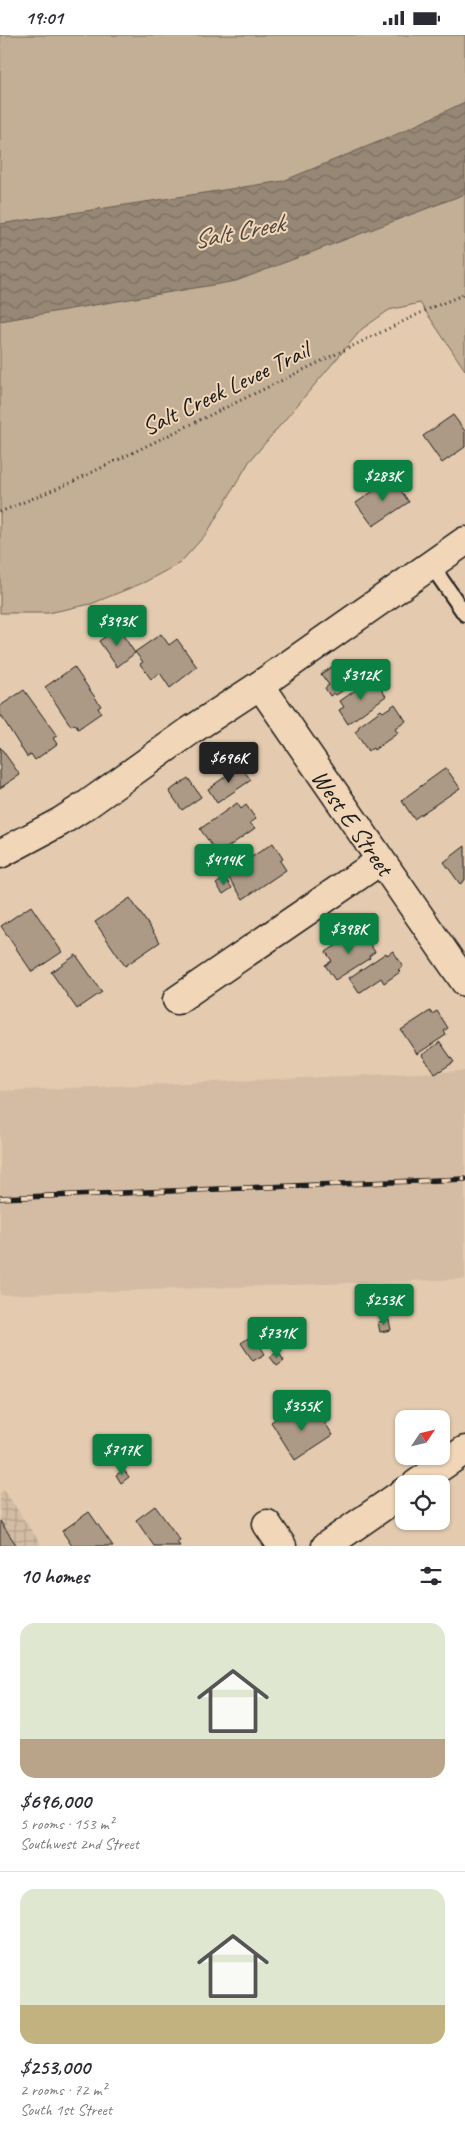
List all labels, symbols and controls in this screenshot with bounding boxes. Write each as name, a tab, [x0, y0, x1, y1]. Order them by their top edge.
text: 19:01	[25, 6, 63, 30]
water label: Salt Creek	[190, 206, 290, 256]
street label: Salt Creek Levee Trail	[137, 332, 319, 443]
pin: $283K	[348, 459, 418, 502]
text: $283K	[365, 466, 401, 486]
pin: $393K	[82, 605, 152, 647]
text: $393K	[99, 611, 135, 631]
pin: $312K	[326, 659, 396, 701]
text: $312K	[343, 665, 379, 685]
pin: $696K	[194, 741, 264, 784]
text: $696K	[210, 748, 248, 768]
street label: West E Street	[304, 763, 402, 884]
pin: $414K	[189, 843, 259, 886]
text: $414K	[206, 850, 242, 870]
pin: $398K	[314, 913, 384, 955]
text: $398K	[331, 919, 367, 939]
pin: $253K	[349, 1283, 419, 1326]
text: $253K	[366, 1290, 402, 1310]
pin: $731K	[242, 1317, 312, 1359]
text: $731K	[259, 1323, 295, 1343]
pin: $355K	[267, 1389, 337, 1432]
text: $355K	[284, 1396, 320, 1416]
north arrow	[395, 1410, 450, 1465]
map controls	[395, 1410, 450, 1530]
pin: $717K	[87, 1433, 157, 1476]
text: $717K	[104, 1440, 140, 1460]
button: locate	[395, 1475, 450, 1530]
icon: filters	[417, 1562, 445, 1590]
text: 10 homes	[20, 1563, 89, 1589]
icon: home	[188, 1656, 278, 1746]
text: $696,000	[20, 1788, 91, 1814]
text: 5 rooms · 153 m²	[20, 1814, 114, 1834]
text: Southwest 2nd Street	[20, 1834, 139, 1854]
icon: home	[188, 1921, 278, 2011]
text: $253,000	[20, 2054, 90, 2080]
text: 2 rooms · 72 m²	[20, 2080, 106, 2100]
text: South 1st Street	[20, 2100, 112, 2120]

